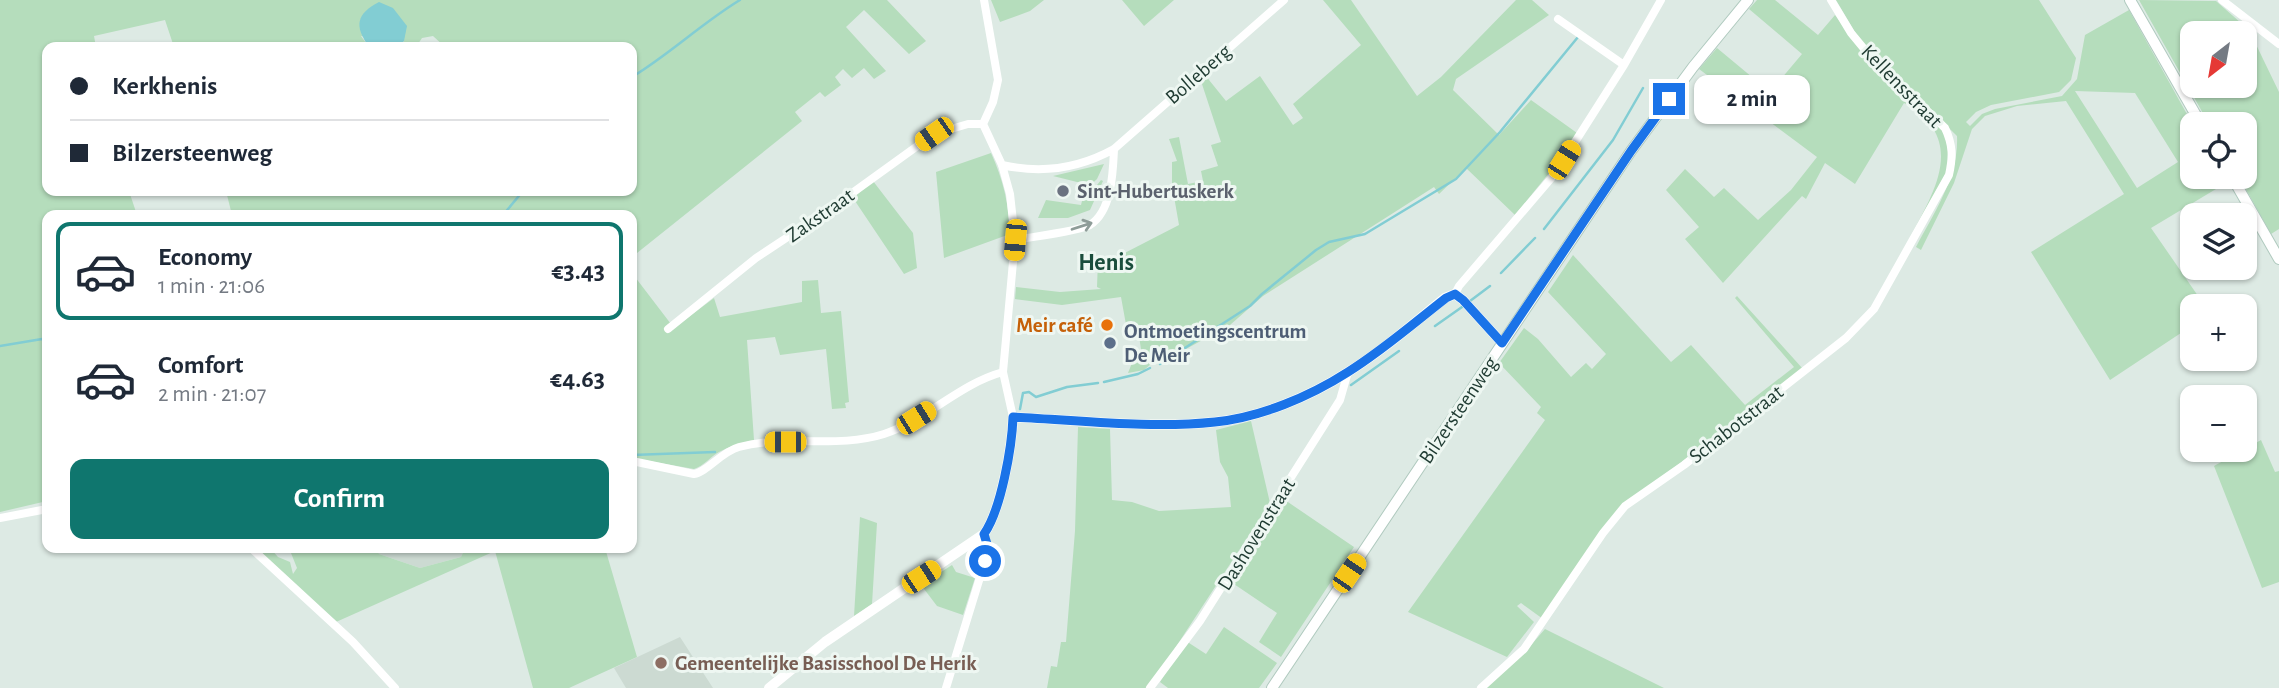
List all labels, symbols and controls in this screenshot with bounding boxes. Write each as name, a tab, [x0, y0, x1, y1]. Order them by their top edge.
north arrow	[2180, 21, 2258, 98]
map controls	[2180, 21, 2257, 462]
street label: Bolleberg	[1162, 40, 1236, 108]
street label: Kellensstraat	[1857, 41, 1946, 132]
text: Kerkhenis	[112, 73, 217, 99]
callout: 2 min	[1694, 74, 1809, 124]
route end	[1653, 83, 1685, 115]
text: 2 min	[1726, 88, 1778, 111]
button: locate	[2180, 112, 2257, 189]
car	[911, 113, 958, 155]
car	[1544, 137, 1585, 183]
text: Bilzersteenweg	[112, 140, 272, 166]
place label: Sint-Hubertuskerk	[1077, 181, 1235, 202]
marker: Sint-Hubertuskerk	[1055, 183, 1071, 199]
street label: Zakstraat	[783, 184, 858, 246]
button: layers	[2180, 203, 2257, 280]
car	[1003, 218, 1028, 262]
one-way arrow	[1070, 219, 1092, 231]
icon: car	[74, 240, 137, 303]
text: Economy	[158, 244, 252, 270]
district label: Henis	[1078, 251, 1134, 275]
text: €3.43	[551, 258, 605, 284]
text: 1 min · 21:06	[158, 275, 265, 298]
button: +	[2180, 294, 2257, 371]
place label: Meir café	[1016, 315, 1093, 336]
marker: Meir café	[1099, 317, 1115, 333]
place label: Ontmoetingscentrum De Meir	[1124, 321, 1307, 366]
marker: Ontmoetingscentrum De Meir	[1102, 335, 1118, 351]
icon: car	[74, 348, 137, 411]
text: Comfort	[158, 352, 243, 378]
street label: Bilzersteenweg	[1415, 352, 1502, 468]
text: €4.63	[550, 366, 605, 392]
street label: Schabotstraat	[1685, 381, 1788, 468]
text: 2 min · 21:07	[158, 383, 266, 406]
button: −	[2180, 385, 2257, 462]
car	[893, 398, 940, 438]
car	[765, 432, 807, 453]
button: Confirm	[70, 459, 609, 539]
street label: Dashovenstraat	[1214, 474, 1299, 594]
route start	[969, 545, 1001, 577]
car	[1329, 550, 1370, 596]
car	[898, 557, 945, 597]
place label: Gemeentelijke Basisschool De Herik	[675, 653, 977, 674]
marker: Gemeentelijke Basisschool De Herik	[653, 655, 669, 671]

